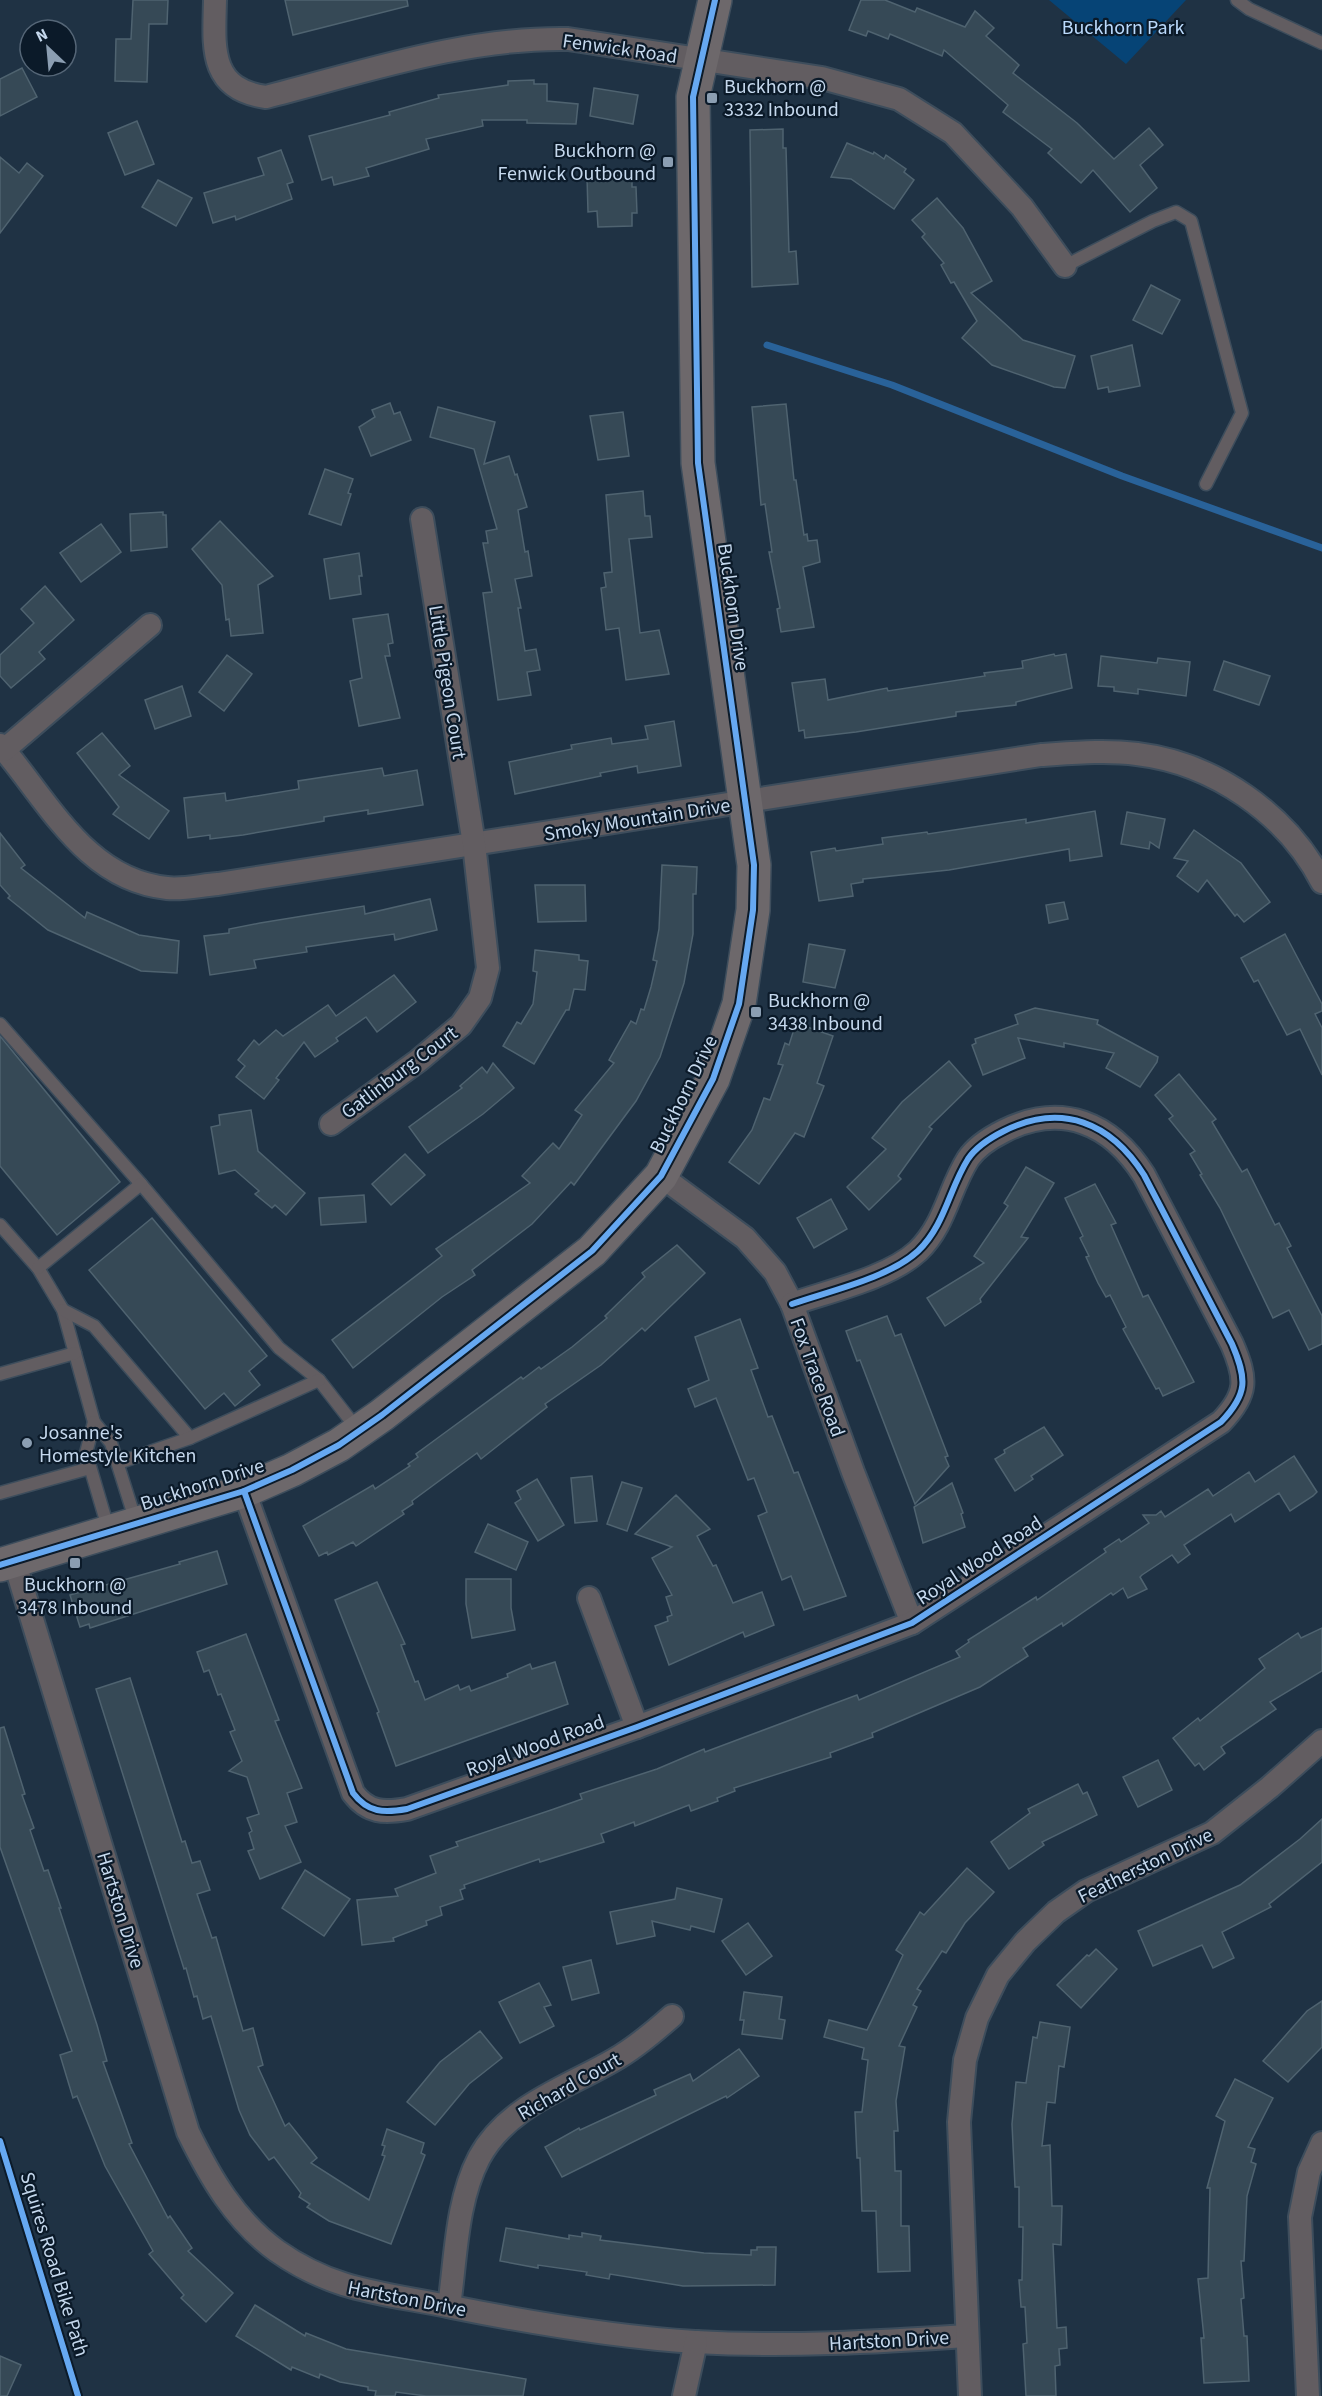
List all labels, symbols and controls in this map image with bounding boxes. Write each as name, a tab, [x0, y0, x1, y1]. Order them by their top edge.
park label: Buckhorn Park	[1062, 14, 1184, 42]
north arrow	[18, 18, 78, 78]
text: N	[32, 23, 51, 48]
street label: Fenwick Road	[561, 27, 679, 71]
place label: Buckhorn @ 3332 Inbound	[724, 73, 839, 124]
marker: Buckhorn @ 3332 Inbound	[705, 91, 719, 105]
place label: Buckhorn @ Fenwick Outbound	[497, 137, 656, 188]
marker: Buckhorn @ Fenwick Outbound	[661, 155, 675, 169]
street label: Buckhorn Drive	[710, 542, 756, 673]
street label: Little Pigeon Court	[421, 603, 473, 761]
street label: Smoky Mountain Drive	[542, 791, 732, 849]
place label: Buckhorn @ 3438 Inbound	[768, 987, 883, 1038]
marker: Buckhorn @ 3438 Inbound	[749, 1005, 763, 1019]
street label: Gatlinburg Court	[335, 1020, 464, 1126]
street label: Buckhorn Drive	[643, 1030, 725, 1158]
street label: Fox Trace Road	[783, 1314, 852, 1441]
place label: Josanne's Homestyle Kitchen	[39, 1419, 196, 1470]
marker: Josanne's Homestyle Kitchen	[20, 1436, 34, 1450]
street label: Buckhorn Drive	[137, 1452, 268, 1518]
street label: Royal Wood Road	[911, 1509, 1048, 1612]
marker: Buckhorn @ 3478 Inbound	[68, 1556, 82, 1570]
place label: Buckhorn @ 3478 Inbound	[18, 1571, 132, 1622]
street label: Royal Wood Road	[462, 1708, 608, 1784]
street label: Featherston Drive	[1073, 1821, 1218, 1911]
street label: Hartston Drive	[89, 1849, 151, 1972]
street label: Richard Court	[513, 2046, 627, 2128]
street label: Squires Road Bike Path	[13, 2169, 95, 2360]
street label: Hartston Drive	[345, 2274, 469, 2324]
street label: Hartston Drive	[828, 2324, 950, 2358]

